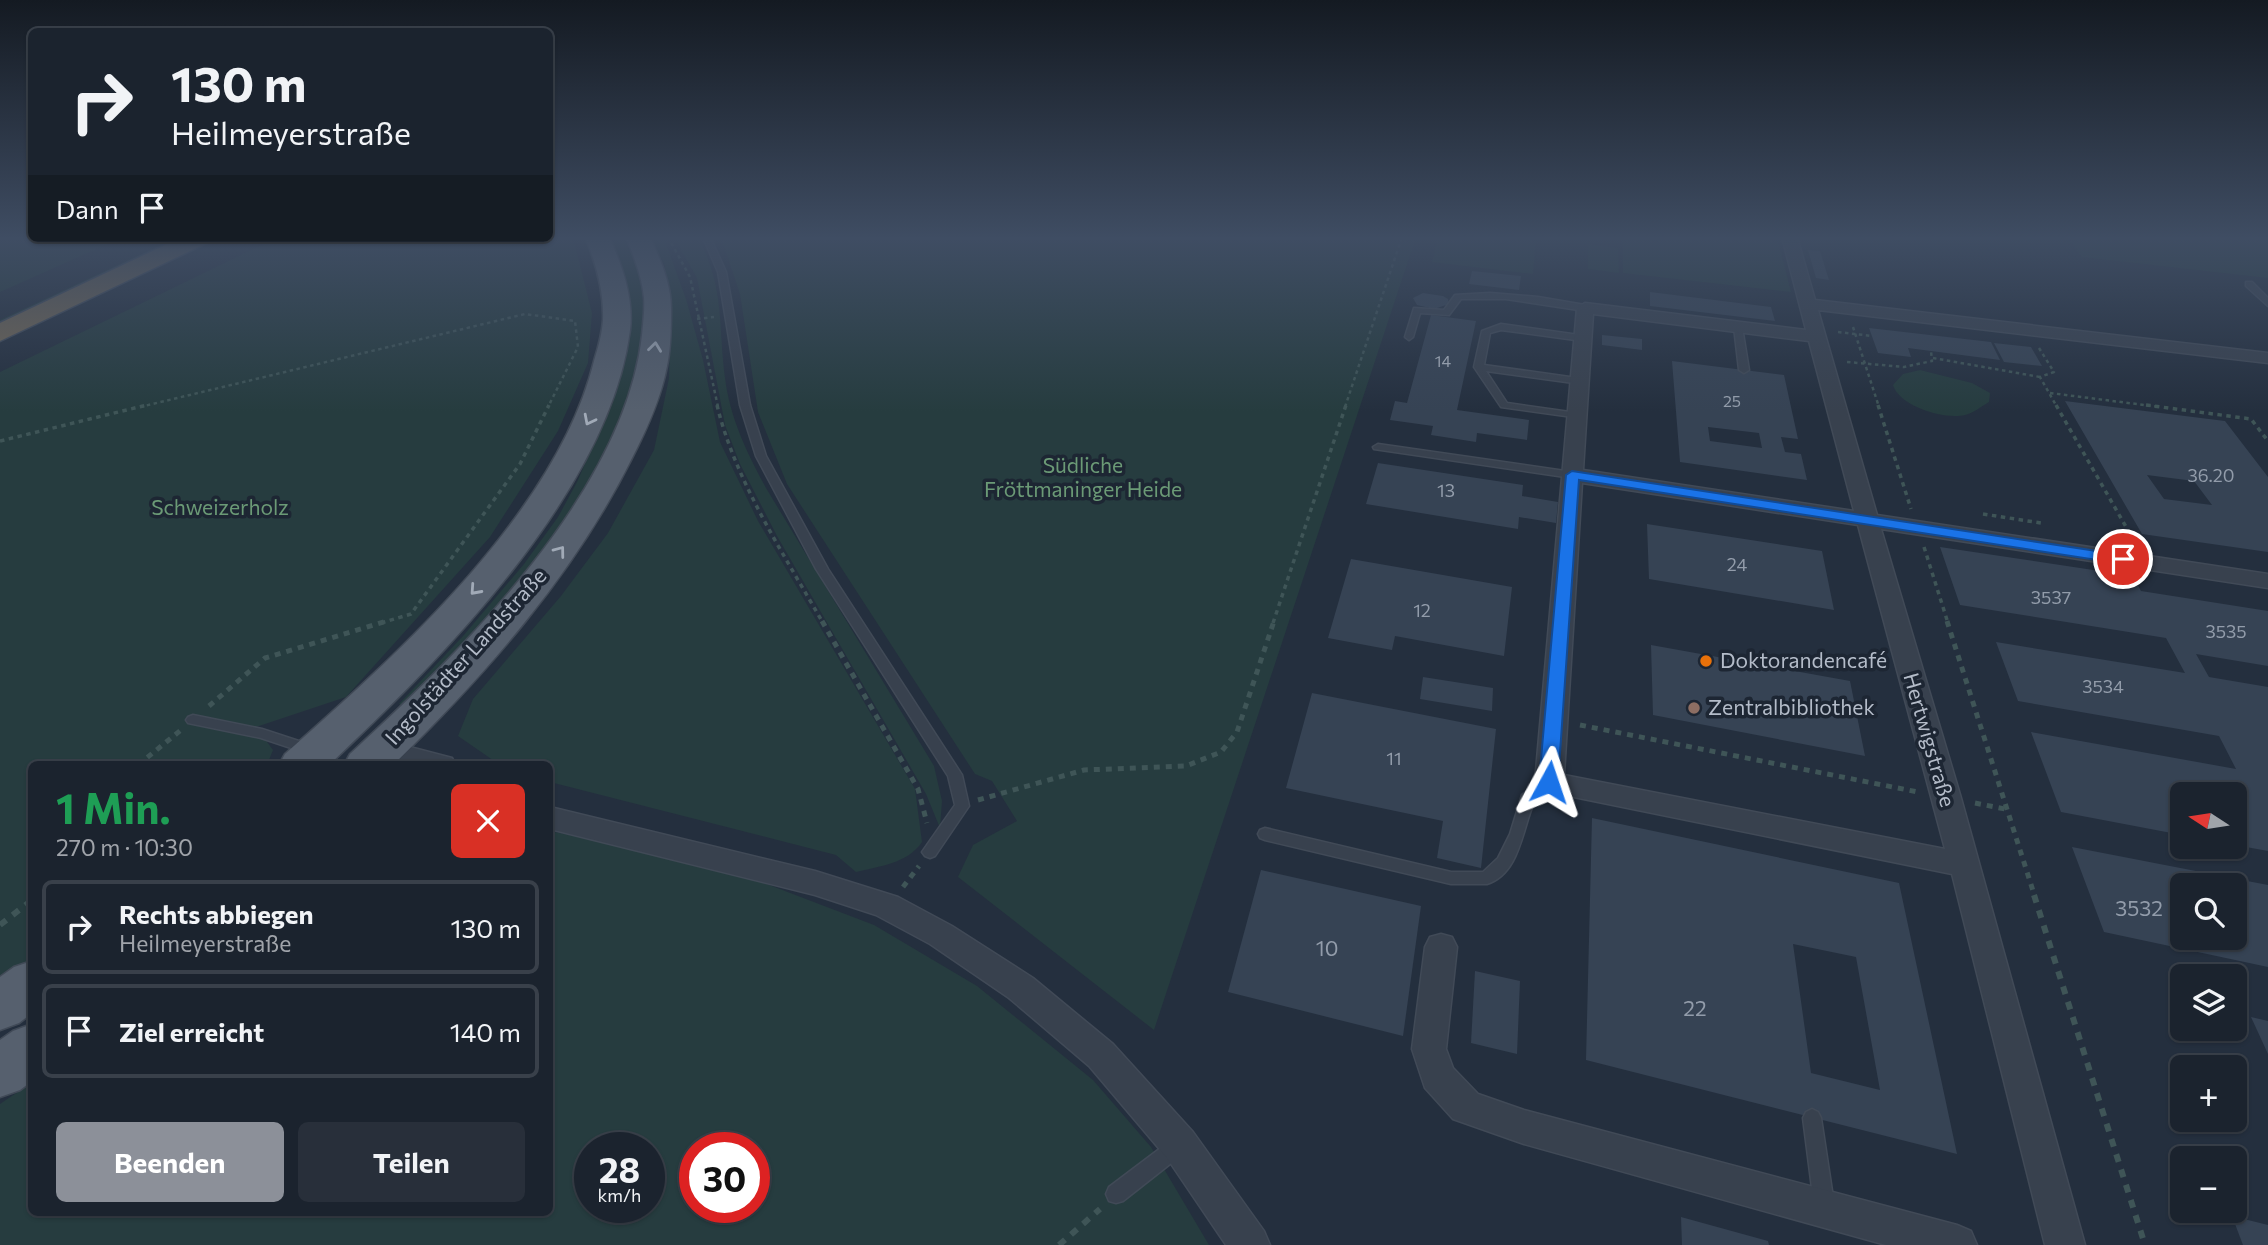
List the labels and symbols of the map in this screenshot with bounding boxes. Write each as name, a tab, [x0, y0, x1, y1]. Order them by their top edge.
one-way arrow	[647, 341, 662, 353]
house number: 14	[1435, 351, 1452, 370]
house number: 25	[1723, 391, 1741, 410]
one-way arrow	[583, 413, 597, 425]
park label: Südliche Fröttmaninger Heide	[984, 452, 1182, 501]
house number: 36.20	[2188, 464, 2234, 486]
house number: 13	[1437, 479, 1455, 501]
park label: Schweizerholz	[151, 494, 289, 519]
pin	[2093, 529, 2153, 589]
one-way arrow	[551, 546, 564, 558]
house number: 24	[1727, 553, 1747, 575]
street label: Ingolstädter Landstraße	[379, 563, 551, 749]
one-way arrow	[471, 582, 483, 595]
house number: 3537	[2031, 586, 2071, 608]
house number: 12	[1413, 599, 1431, 621]
house number: 3535	[2205, 620, 2247, 642]
place label: Doktorandencafé	[1720, 647, 1887, 672]
marker: Doktorandencafé	[1698, 653, 1714, 669]
street label: Hertwigstraße	[1899, 670, 1962, 810]
house number: 3534	[2082, 675, 2124, 697]
place label: Zentralbibliothek	[1708, 694, 1875, 719]
marker: Zentralbibliothek	[1686, 700, 1702, 716]
position arrow	[1512, 745, 1586, 819]
house number: 11	[1386, 747, 1402, 769]
north arrow	[2170, 782, 2247, 859]
house number: 3532	[2115, 895, 2163, 920]
house number: 10	[1316, 935, 1338, 960]
house number: 22	[1683, 995, 1707, 1020]
speed limit sign: 30	[679, 1132, 770, 1223]

